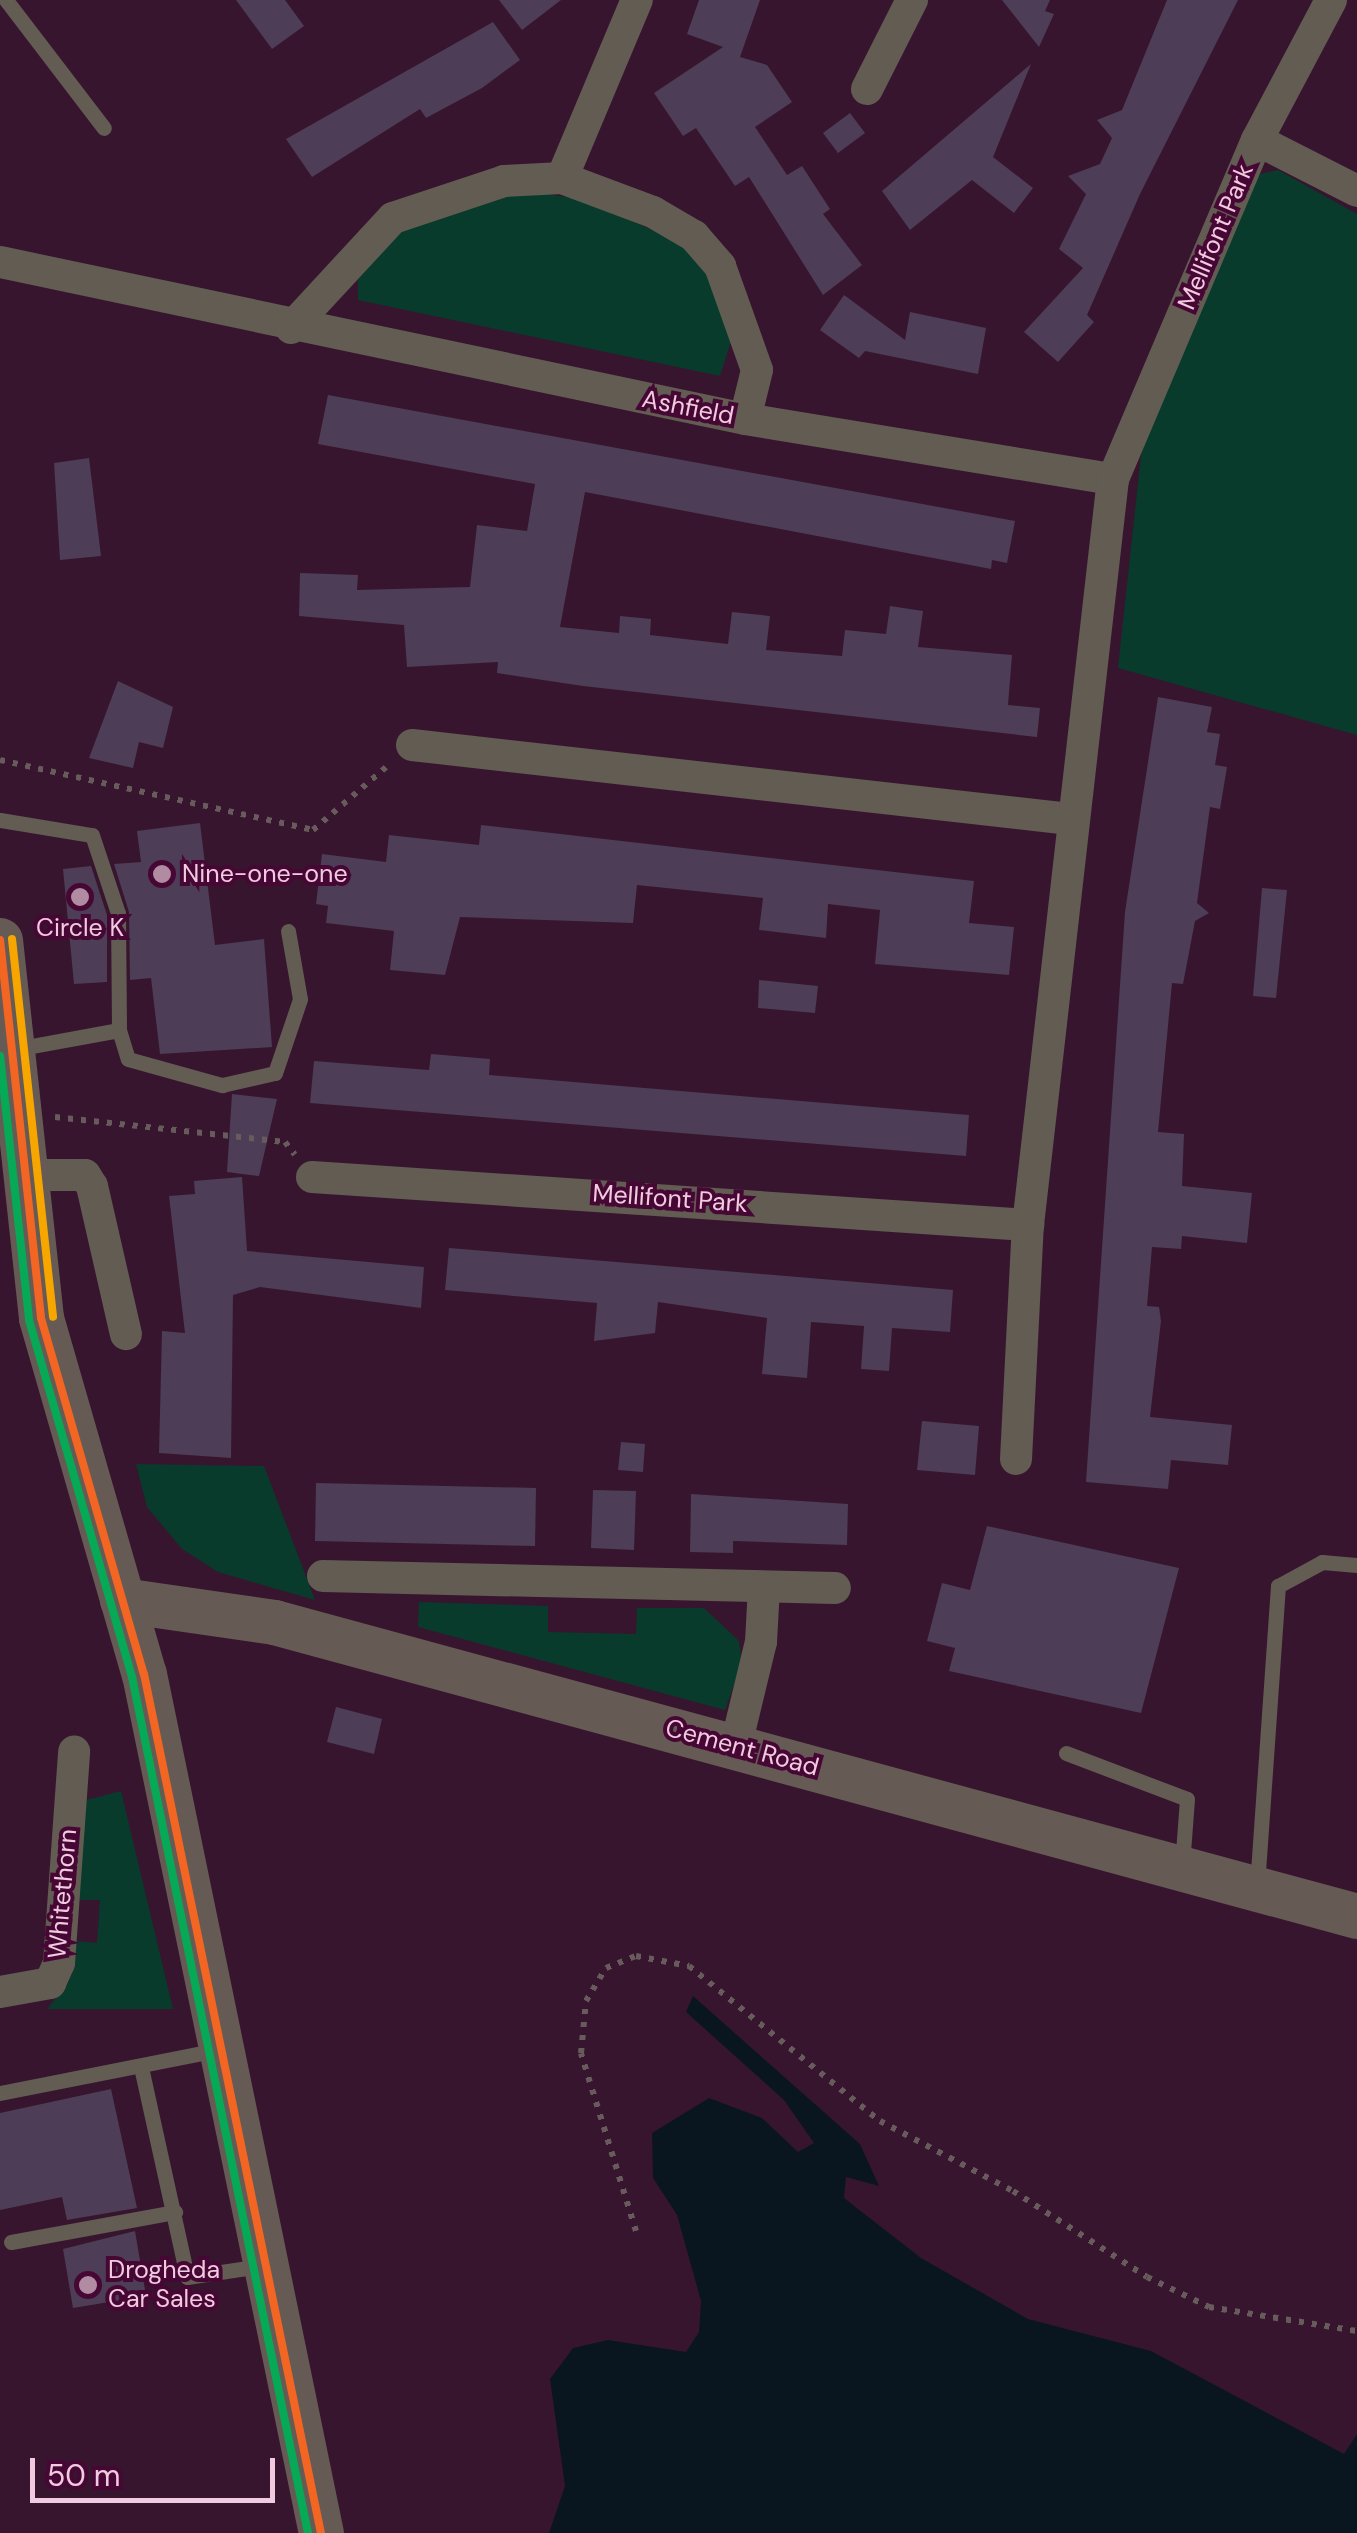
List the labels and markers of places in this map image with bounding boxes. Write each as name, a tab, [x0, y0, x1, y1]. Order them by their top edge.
place label: Nine-one-one	[182, 859, 348, 889]
marker: Nine-one-one	[151, 863, 173, 885]
marker: Circle K	[69, 886, 91, 908]
place label: Circle K	[36, 913, 124, 943]
place label: Drogheda Car Sales	[108, 2256, 220, 2315]
marker: Drogheda Car Sales	[77, 2274, 99, 2296]

